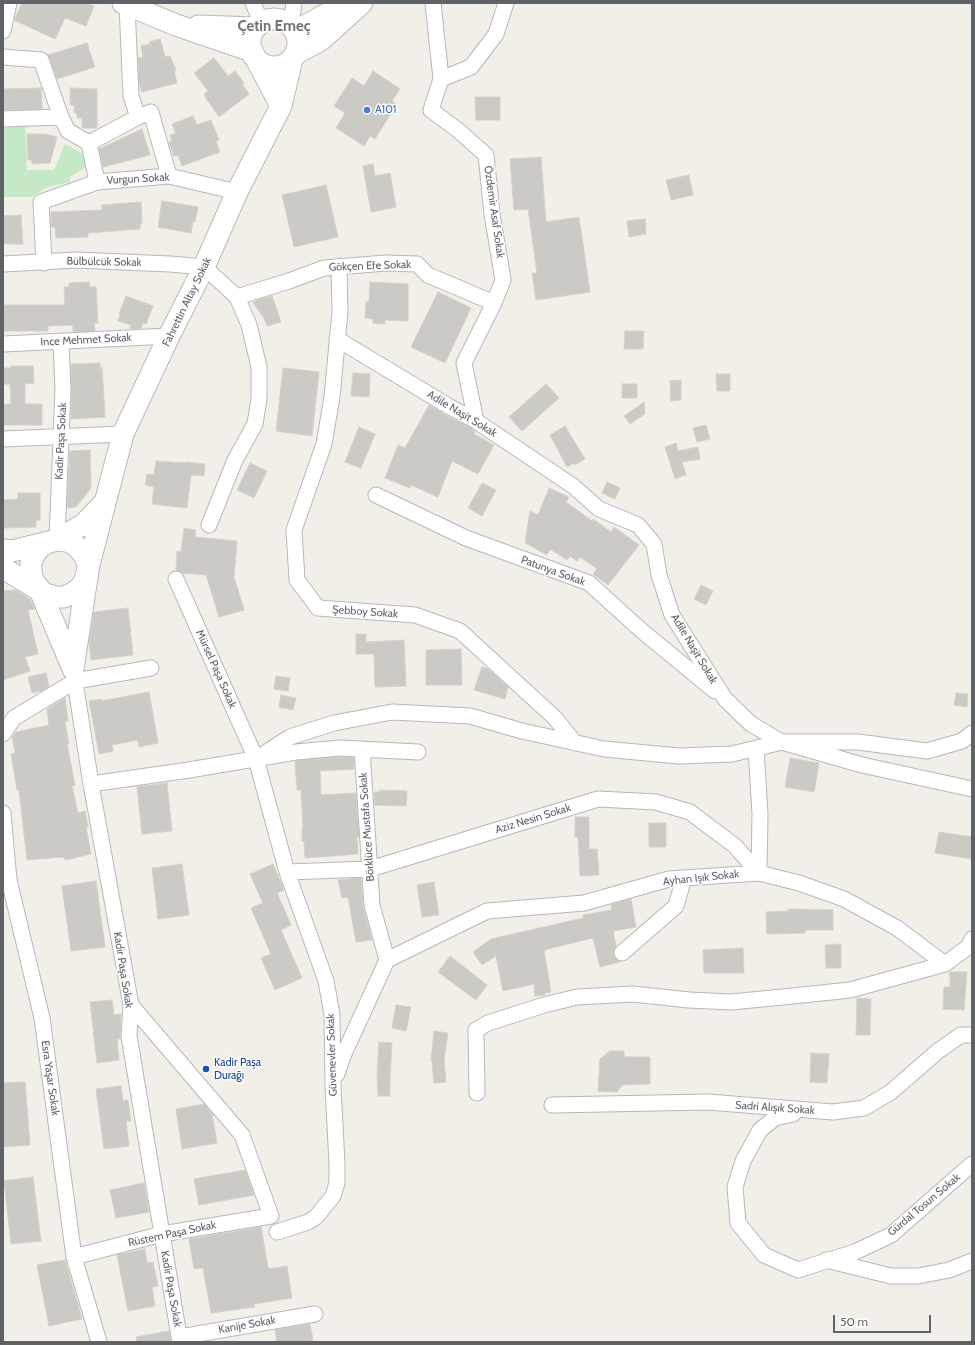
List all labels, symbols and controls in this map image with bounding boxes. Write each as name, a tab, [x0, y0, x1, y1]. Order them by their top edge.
district label: Çetin Emeç	[237, 18, 311, 36]
place label: A101	[375, 103, 396, 117]
marker: A101	[362, 105, 372, 115]
street label: Özdemir Asaf Sokak	[481, 165, 507, 259]
street label: Vurgun Sokak	[106, 171, 170, 187]
street label: Bülbülcük Sokak	[66, 255, 142, 269]
street label: Fahrettin Altay Sokak	[160, 255, 214, 349]
street label: Gökçen Efe Sokak	[329, 258, 411, 274]
street label: Ince Mehmet Sokak	[40, 331, 132, 349]
street label: Adile Naşit Sokak	[425, 388, 499, 440]
street label: Kadir Paşa Sokak	[52, 402, 70, 480]
street label: Patunya Sokak	[519, 553, 587, 589]
street label: Şebboy Sokak	[332, 603, 398, 621]
street label: Adile Naşit Sokak	[668, 612, 720, 686]
street label: Mürsel Paşa Sokak	[193, 628, 239, 710]
street label: Börklüce Mustafa Sokak	[357, 772, 377, 882]
street label: Aziz Nesin Sokak	[494, 801, 572, 837]
street label: Ayhan Işık Sokak	[662, 867, 740, 889]
street label: Kadir Paşa Sokak	[110, 931, 136, 1009]
street label: Güvenevler Sokak	[324, 1013, 340, 1097]
street label: Esra Yaşar Sokak	[38, 1040, 62, 1116]
place label: Kadir Paşa Durağı	[214, 1056, 261, 1082]
marker: Kadir Paşa Durağı	[201, 1064, 211, 1074]
street label: Sadri Alışık Sokak	[735, 1099, 815, 1117]
street label: Gürdal Tosun Sokak	[885, 1171, 963, 1239]
street label: Rüstem Paşa Sokak	[127, 1218, 217, 1250]
street label: Kadir Paşa Sokak	[158, 1250, 184, 1328]
scale bar	[835, 1307, 933, 1333]
street label: Kanije Sokak	[217, 1313, 277, 1337]
text: 50 m	[840, 1314, 868, 1329]

